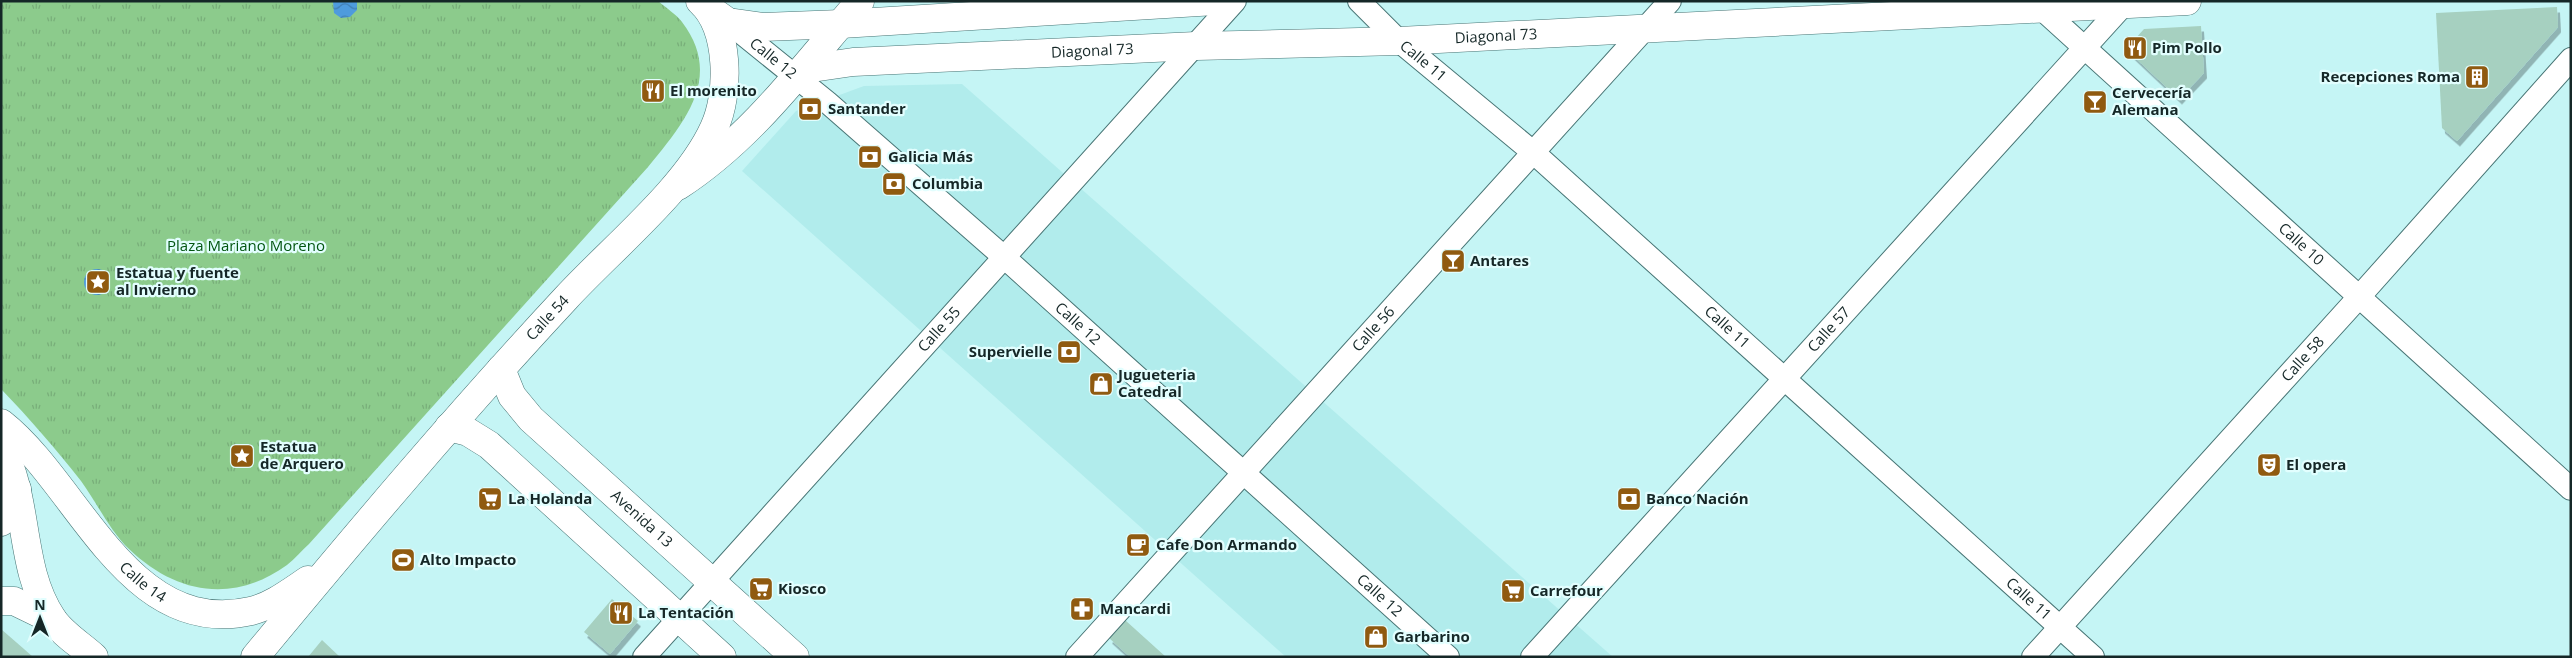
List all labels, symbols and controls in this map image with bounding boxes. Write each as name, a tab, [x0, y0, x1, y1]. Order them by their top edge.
street label: Diagonal 73	[1454, 23, 1538, 47]
street label: Calle 12	[746, 33, 801, 83]
street label: Calle 11	[1396, 35, 1451, 86]
restaurant icon: Pim Pollo	[2122, 35, 2148, 61]
place label: Pim Pollo	[2152, 37, 2222, 57]
street label: Diagonal 73	[1050, 38, 1134, 62]
building icon: Recepciones Roma	[2464, 64, 2490, 90]
place label: Recepciones Roma	[2321, 66, 2460, 86]
restaurant icon: El morenito	[640, 78, 666, 104]
place label: El morenito	[670, 80, 757, 100]
place label: Cervecería Alemana	[2112, 82, 2192, 119]
bar icon: Cervecería Alemana	[2082, 89, 2108, 115]
bank icon: Santander	[797, 96, 823, 122]
place label: Santander	[828, 98, 906, 118]
bank icon: Galicia Más	[857, 144, 883, 170]
place label: Galicia Más	[888, 146, 973, 166]
bank icon: Columbia	[881, 171, 907, 197]
place label: Columbia	[912, 173, 983, 193]
street label: Calle 10	[2275, 218, 2329, 269]
park label: Plaza Mariano Moreno	[167, 235, 325, 255]
bar icon: Antares	[1440, 248, 1466, 274]
place label: Antares	[1470, 250, 1529, 270]
place label: Estatua y fuente al Invierno	[116, 262, 239, 299]
place icon: Estatua y fuente al Invierno	[85, 269, 111, 295]
street label: Calle 54	[521, 290, 573, 344]
street label: Calle 12	[1051, 297, 1106, 349]
street label: Calle 56	[1347, 301, 1398, 356]
street label: Calle 11	[1701, 301, 1755, 352]
street label: Calle 55	[913, 302, 964, 356]
street label: Calle 57	[1802, 302, 1854, 356]
street label: Calle 58	[2276, 331, 2328, 385]
bank icon: Supervielle	[1056, 339, 1082, 365]
place label: Supervielle	[969, 341, 1052, 361]
place label: Jugueteria Catedral	[1116, 364, 1196, 401]
shop icon: Jugueteria Catedral	[1088, 371, 1114, 397]
place label: Estatua de Arquero	[260, 436, 344, 473]
place icon: Estatua de Arquero	[229, 443, 255, 469]
theatre icon: El opera	[2256, 452, 2282, 478]
place label: El opera	[2286, 454, 2346, 474]
street label: Avenida 13	[607, 485, 678, 551]
supermarket icon: La Holanda	[477, 486, 503, 512]
bank icon: Banco Nación	[1616, 486, 1642, 512]
place label: La Holanda	[508, 488, 592, 508]
place label: Banco Nación	[1646, 488, 1749, 508]
cafe icon: Cafe Don Armando	[1125, 532, 1151, 558]
place label: Cafe Don Armando	[1156, 534, 1297, 554]
sports icon: Alto Impacto	[390, 547, 416, 573]
place label: Alto Impacto	[420, 549, 516, 569]
street label: Calle 14	[116, 557, 171, 607]
street label: Calle 12	[1353, 569, 1407, 620]
street label: Calle 11	[2002, 572, 2056, 624]
supermarket icon: Kiosco	[748, 576, 774, 602]
place label: Kiosco	[778, 578, 826, 598]
supermarket icon: Carrefour	[1500, 578, 1526, 604]
place label: Carrefour	[1530, 580, 1603, 600]
north arrow	[15, 593, 65, 643]
text: N	[34, 595, 46, 614]
pharmacy icon: Mancardi	[1069, 596, 1095, 622]
place label: Mancardi	[1100, 598, 1171, 618]
restaurant icon: La Tentación	[608, 600, 634, 626]
place label: La Tentación	[638, 602, 734, 622]
shop icon: Garbarino	[1363, 624, 1389, 650]
place label: Garbarino	[1394, 626, 1470, 646]

